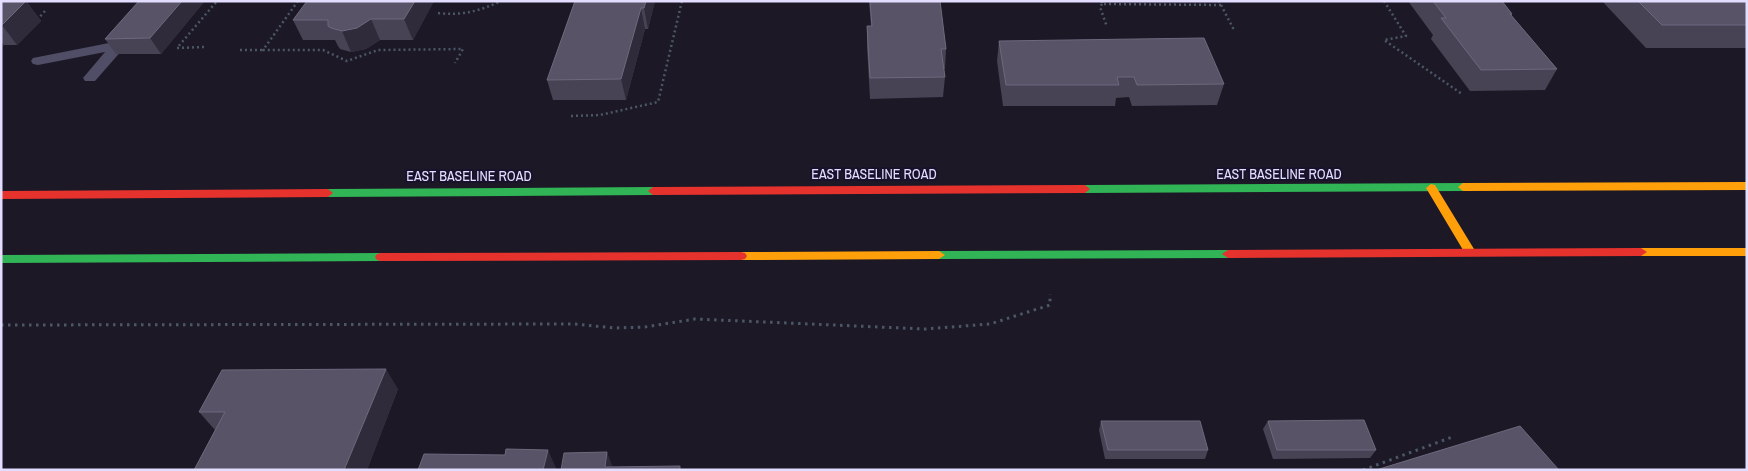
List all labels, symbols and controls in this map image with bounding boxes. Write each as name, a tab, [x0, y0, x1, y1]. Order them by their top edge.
street label: EAST BASELINE ROAD	[811, 165, 937, 183]
street label: EAST BASELINE ROAD	[1216, 165, 1342, 183]
street label: EAST BASELINE ROAD	[406, 167, 532, 185]

